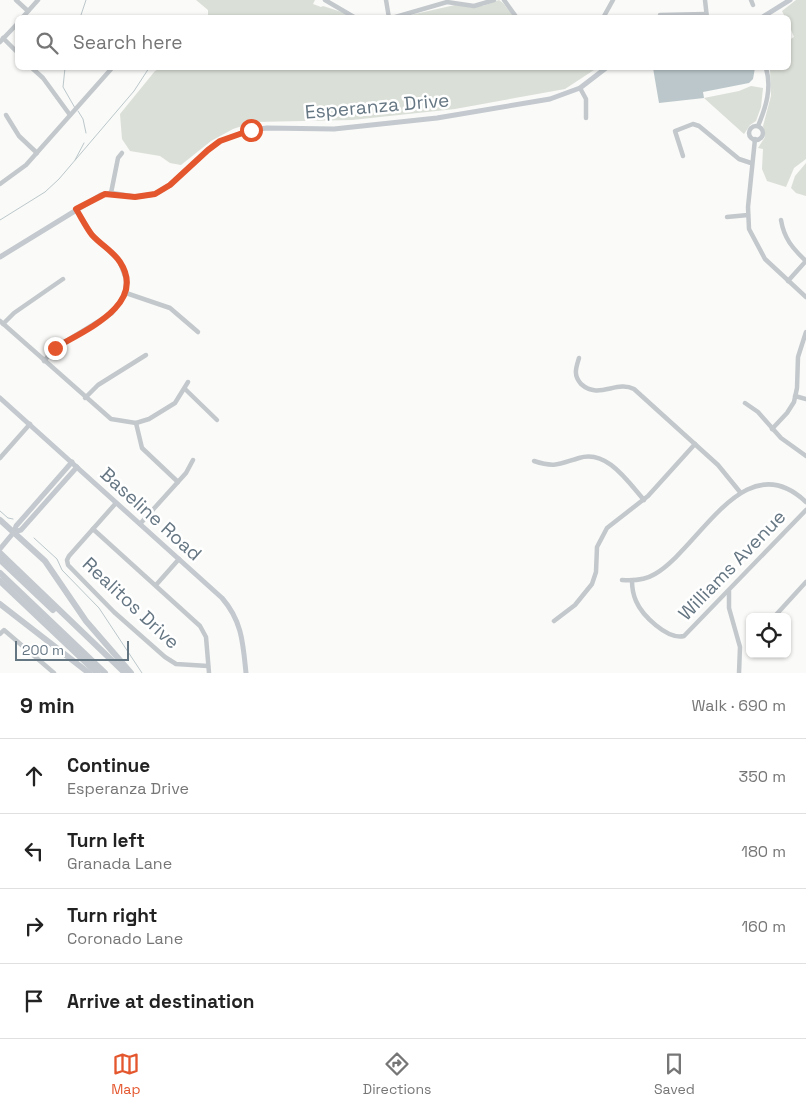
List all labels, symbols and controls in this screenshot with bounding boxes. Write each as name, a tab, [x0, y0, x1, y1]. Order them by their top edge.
search box	[15, 15, 791, 70]
icon: search	[33, 29, 61, 57]
text: Search here	[73, 30, 183, 55]
street label: Esperanza Drive	[304, 87, 450, 125]
route start	[240, 119, 263, 142]
route end	[44, 337, 67, 360]
street label: Baseline Road	[95, 462, 207, 566]
street label: Williams Avenue	[673, 504, 791, 626]
street label: Realitos Drive	[77, 552, 185, 654]
map controls	[746, 613, 791, 658]
button: locate	[746, 613, 791, 658]
scale bar	[15, 638, 129, 661]
text: 200 m	[22, 641, 64, 659]
text: 9 min	[20, 692, 75, 719]
text: Walk · 690 m	[692, 695, 786, 716]
text: Continue	[67, 753, 150, 778]
icon: ahead	[20, 762, 48, 790]
text: 350 m	[739, 766, 786, 787]
text: Esperanza Drive	[67, 778, 189, 799]
text: Turn left	[67, 828, 145, 853]
icon: left	[20, 837, 48, 865]
text: 180 m	[741, 841, 786, 862]
text: Granada Lane	[67, 853, 172, 874]
text: Turn right	[67, 903, 157, 928]
icon: right	[20, 912, 48, 940]
text: 160 m	[741, 916, 786, 937]
text: Coronado Lane	[67, 928, 183, 949]
icon: arrive	[20, 987, 48, 1015]
text: Arrive at destination	[67, 989, 255, 1014]
tab: Map	[111, 1050, 140, 1098]
tab: Directions	[363, 1050, 431, 1098]
tab: Saved	[654, 1050, 695, 1098]

